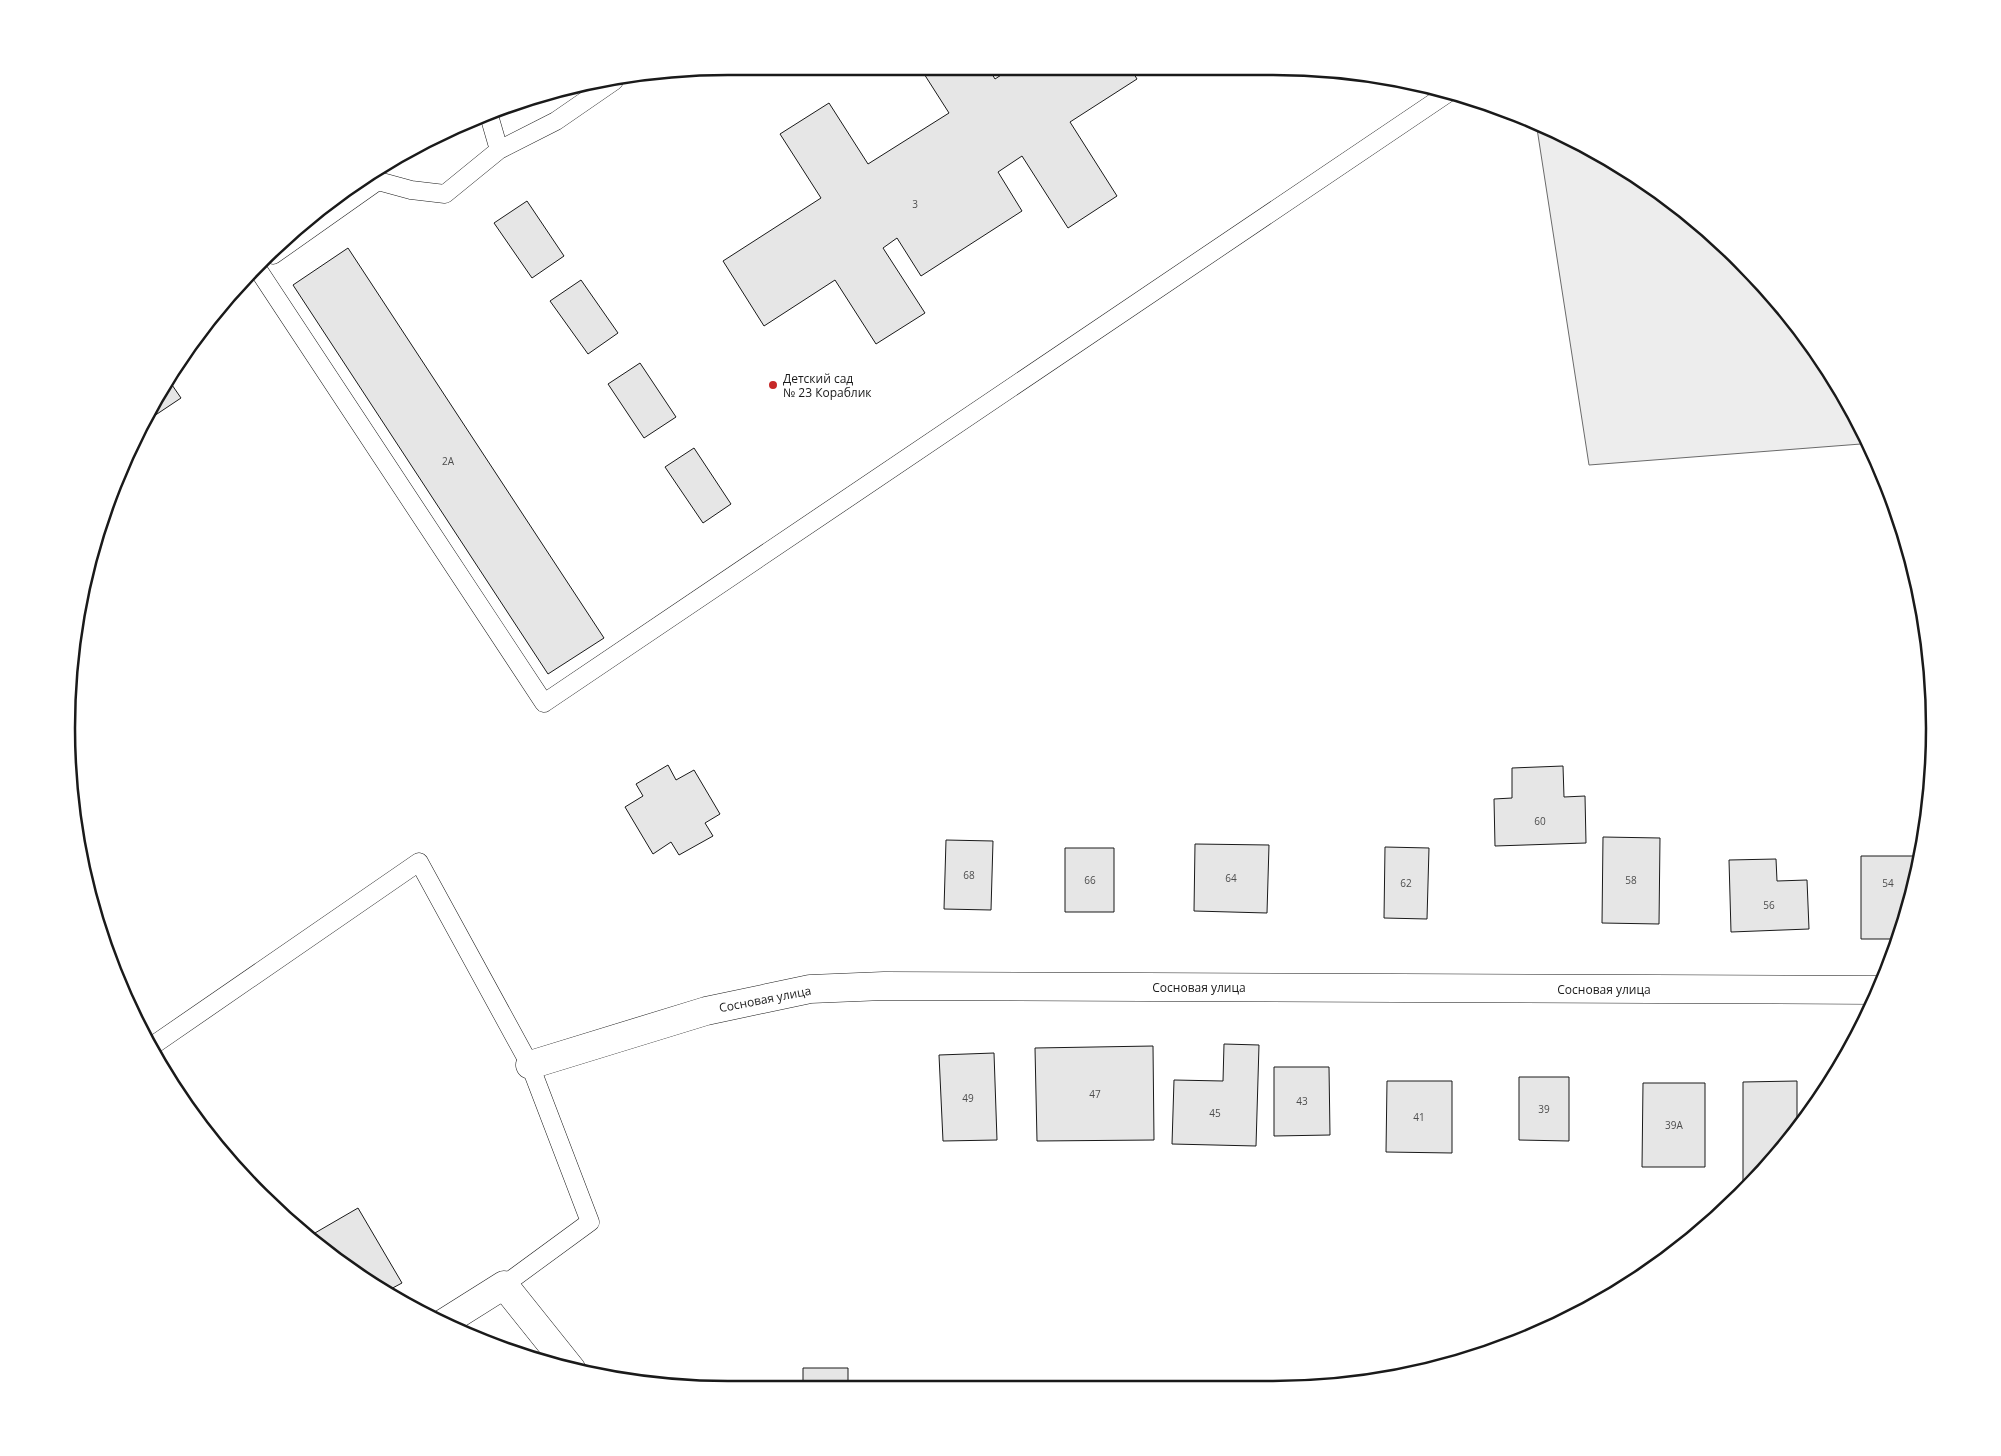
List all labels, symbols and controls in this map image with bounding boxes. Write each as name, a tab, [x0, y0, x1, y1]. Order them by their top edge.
house number: 3	[912, 197, 918, 211]
place label: Детский сад № 23 Кораблик	[783, 370, 872, 401]
marker: Детский сад № 23 Кораблик	[767, 379, 779, 391]
house number: 2А	[442, 454, 455, 468]
house number: 60	[1534, 814, 1546, 828]
house number: 68	[963, 868, 975, 882]
house number: 64	[1225, 871, 1237, 885]
house number: 66	[1084, 873, 1096, 887]
house number: 58	[1625, 873, 1637, 887]
house number: 62	[1400, 876, 1412, 890]
house number: 54	[1882, 876, 1894, 890]
house number: 56	[1763, 898, 1775, 912]
street label: Сосновая улица	[1152, 979, 1246, 996]
street label: Сосновая улица	[1557, 981, 1651, 998]
street label: Сосновая улица	[718, 982, 812, 1016]
house number: 47	[1089, 1087, 1101, 1101]
house number: 49	[962, 1091, 974, 1105]
house number: 43	[1296, 1094, 1308, 1108]
house number: 39	[1538, 1102, 1550, 1116]
house number: 45	[1209, 1106, 1221, 1120]
house number: 41	[1413, 1110, 1425, 1124]
house number: 39А	[1665, 1118, 1684, 1132]

